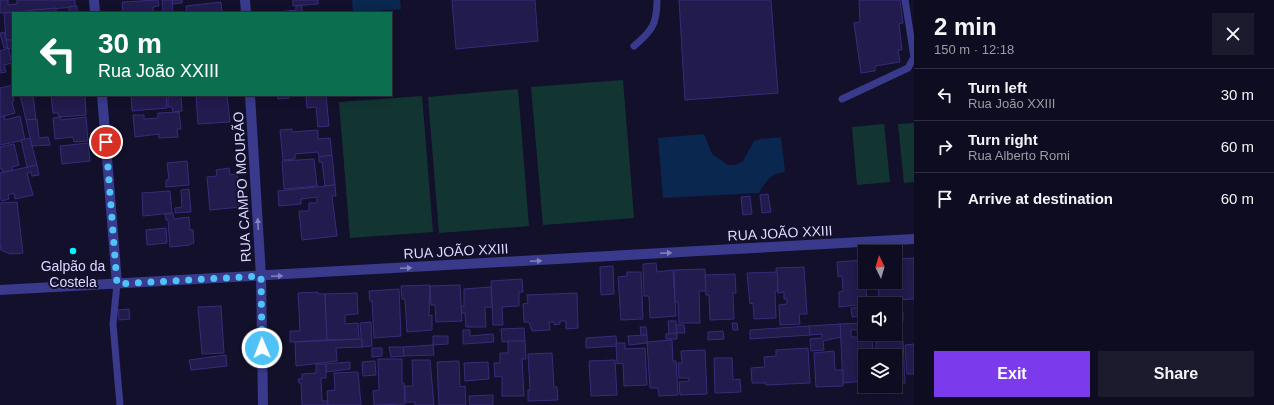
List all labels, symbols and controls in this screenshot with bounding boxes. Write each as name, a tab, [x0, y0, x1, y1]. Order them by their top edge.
text: 2 min	[934, 13, 997, 40]
button: close	[1212, 13, 1254, 55]
icon: left	[32, 28, 84, 80]
text: 30 m	[98, 28, 162, 59]
text: 150 m · 12:18	[934, 42, 1014, 57]
text: Rua João XXIII	[98, 61, 219, 81]
text: Turn left	[968, 79, 1027, 96]
icon: left	[934, 84, 956, 106]
text: 30 m	[1221, 86, 1254, 103]
text: Rua João XXIII	[968, 96, 1055, 111]
street label: RUA CAMPO MOURÃO	[230, 111, 254, 263]
pin	[89, 125, 123, 159]
icon: arrive	[95, 131, 117, 153]
text: Turn right	[968, 131, 1038, 148]
icon: right	[934, 136, 956, 158]
text: 60 m	[1221, 138, 1254, 155]
text: Rua Alberto Romi	[968, 148, 1070, 163]
icon: arrive	[934, 188, 956, 210]
text: Arrive at destination	[968, 190, 1113, 207]
text: 60 m	[1221, 190, 1254, 207]
one-way arrow	[255, 218, 262, 230]
street label: RUA JOÃO XXIII	[727, 222, 833, 244]
street label: RUA JOÃO XXIII	[403, 240, 509, 262]
north arrow	[858, 245, 902, 289]
map controls	[858, 245, 902, 393]
marker: Galpão da Costela	[68, 246, 78, 256]
one-way arrow	[660, 250, 672, 257]
one-way arrow	[530, 257, 542, 264]
place label: Galpão da Costela	[41, 258, 106, 290]
one-way arrow	[400, 265, 412, 272]
one-way arrow	[271, 272, 283, 279]
button: sound	[858, 297, 902, 341]
position arrow	[241, 327, 283, 369]
button: layers	[858, 349, 902, 393]
button: Exit	[934, 351, 1090, 397]
button: Share	[1098, 351, 1254, 397]

